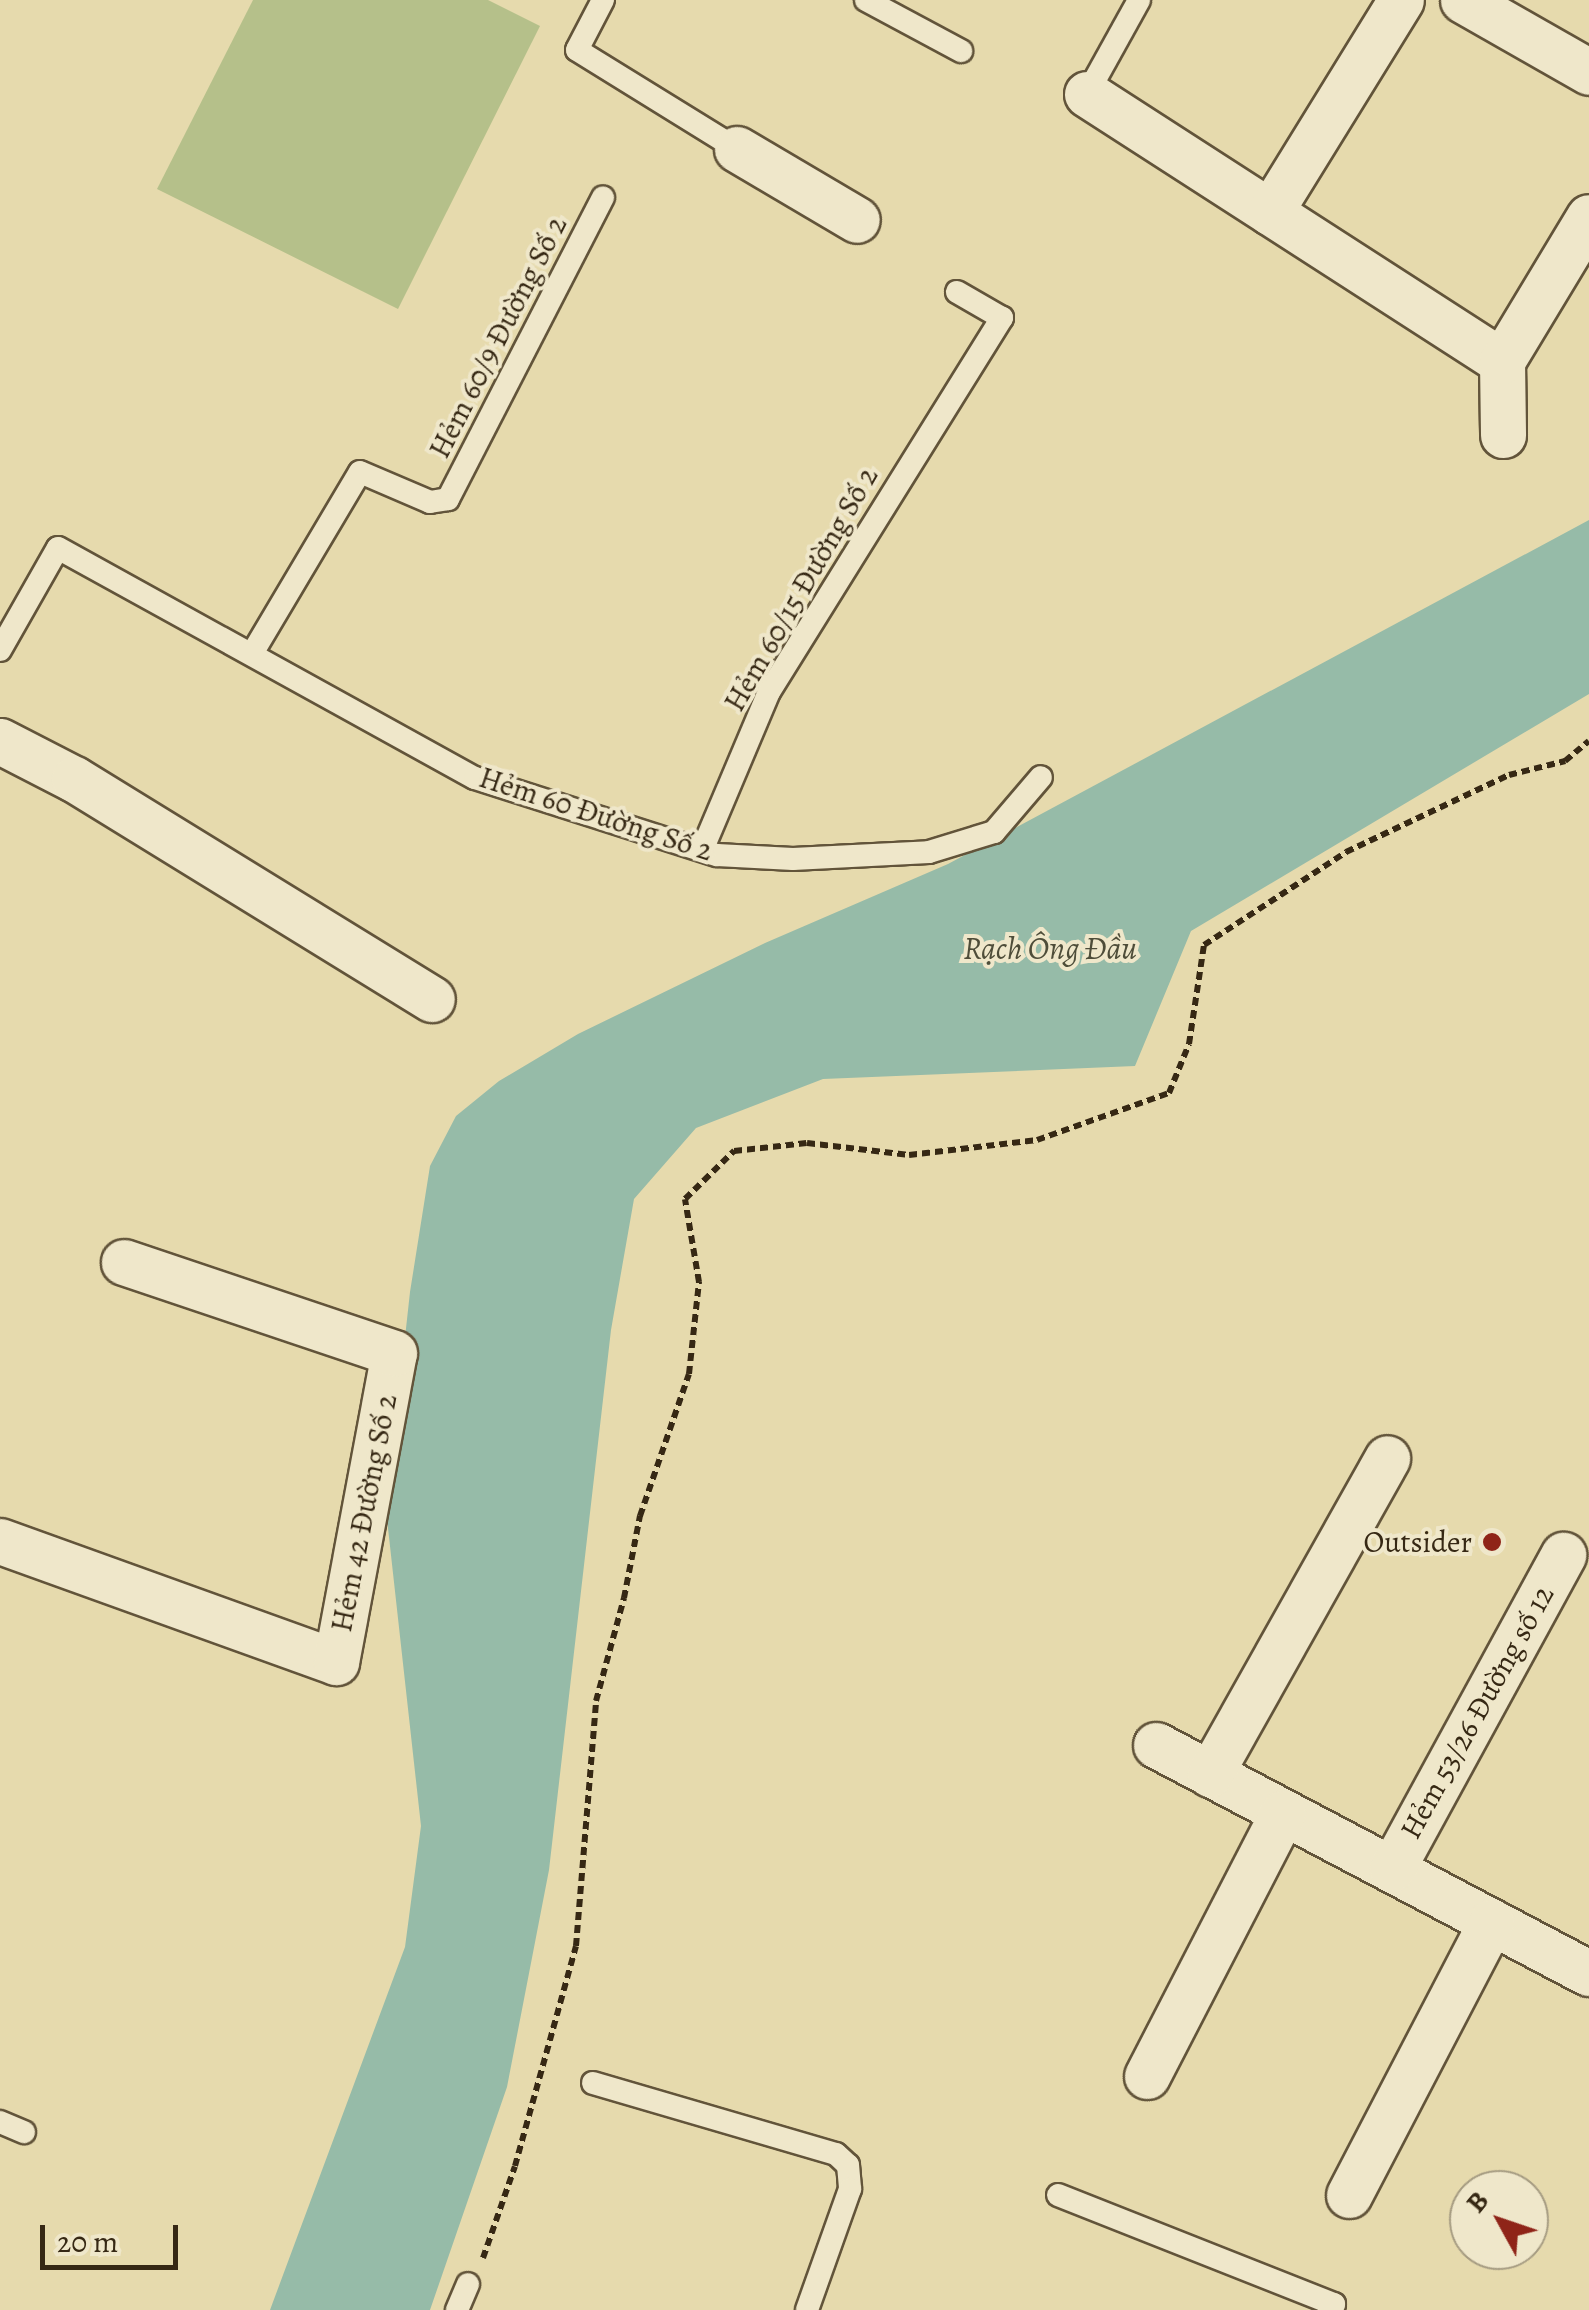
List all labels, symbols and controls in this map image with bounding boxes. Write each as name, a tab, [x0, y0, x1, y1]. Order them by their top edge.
street label: Hẻm 60/9 Đường Số 2	[421, 210, 575, 464]
street label: Hẻm 60/15 Đường Số 2	[716, 460, 886, 718]
street label: Hẻm 60 Đường Số 2	[475, 759, 717, 869]
water label: Rạch Ông Đầu	[963, 929, 1137, 967]
street label: Hẻm 42 Đường Số 2	[323, 1391, 405, 1635]
place label: Outsider	[1364, 1524, 1472, 1560]
marker: Outsider	[1481, 1531, 1503, 1553]
street label: Hẻm 53/26 Đường số 12	[1392, 1579, 1562, 1845]
north arrow	[1449, 2170, 1549, 2270]
text: B	[1457, 2183, 1498, 2221]
scale bar	[45, 2205, 182, 2267]
text: 20 m	[57, 2222, 118, 2262]

